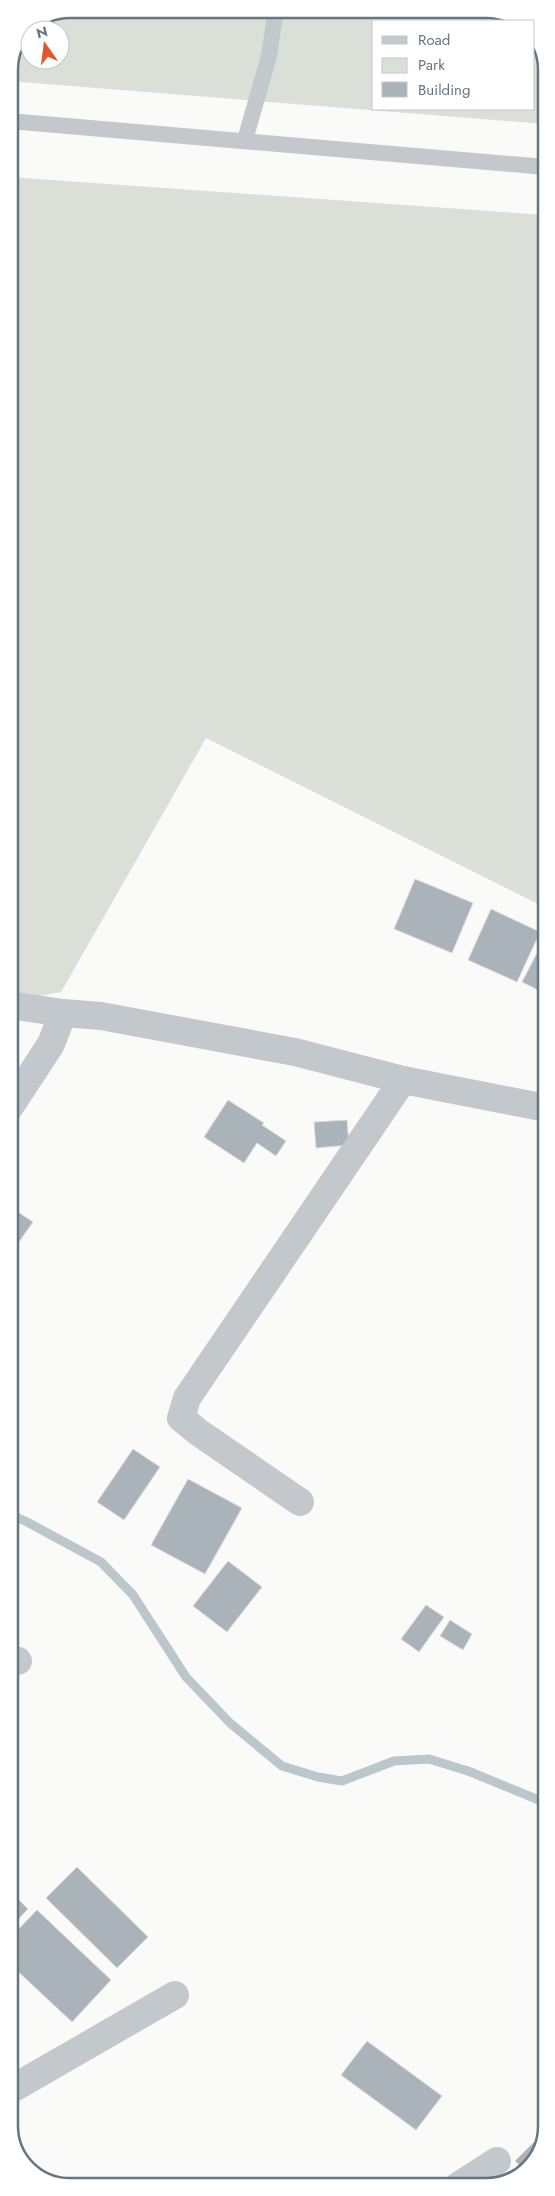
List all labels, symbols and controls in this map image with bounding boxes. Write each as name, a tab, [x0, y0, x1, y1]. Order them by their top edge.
north arrow	[20, 20, 70, 70]
legend	[372, 20, 535, 110]
text: N	[34, 21, 50, 43]
text: Road	[418, 29, 450, 51]
text: Park	[418, 54, 445, 76]
text: Building	[418, 79, 470, 101]

